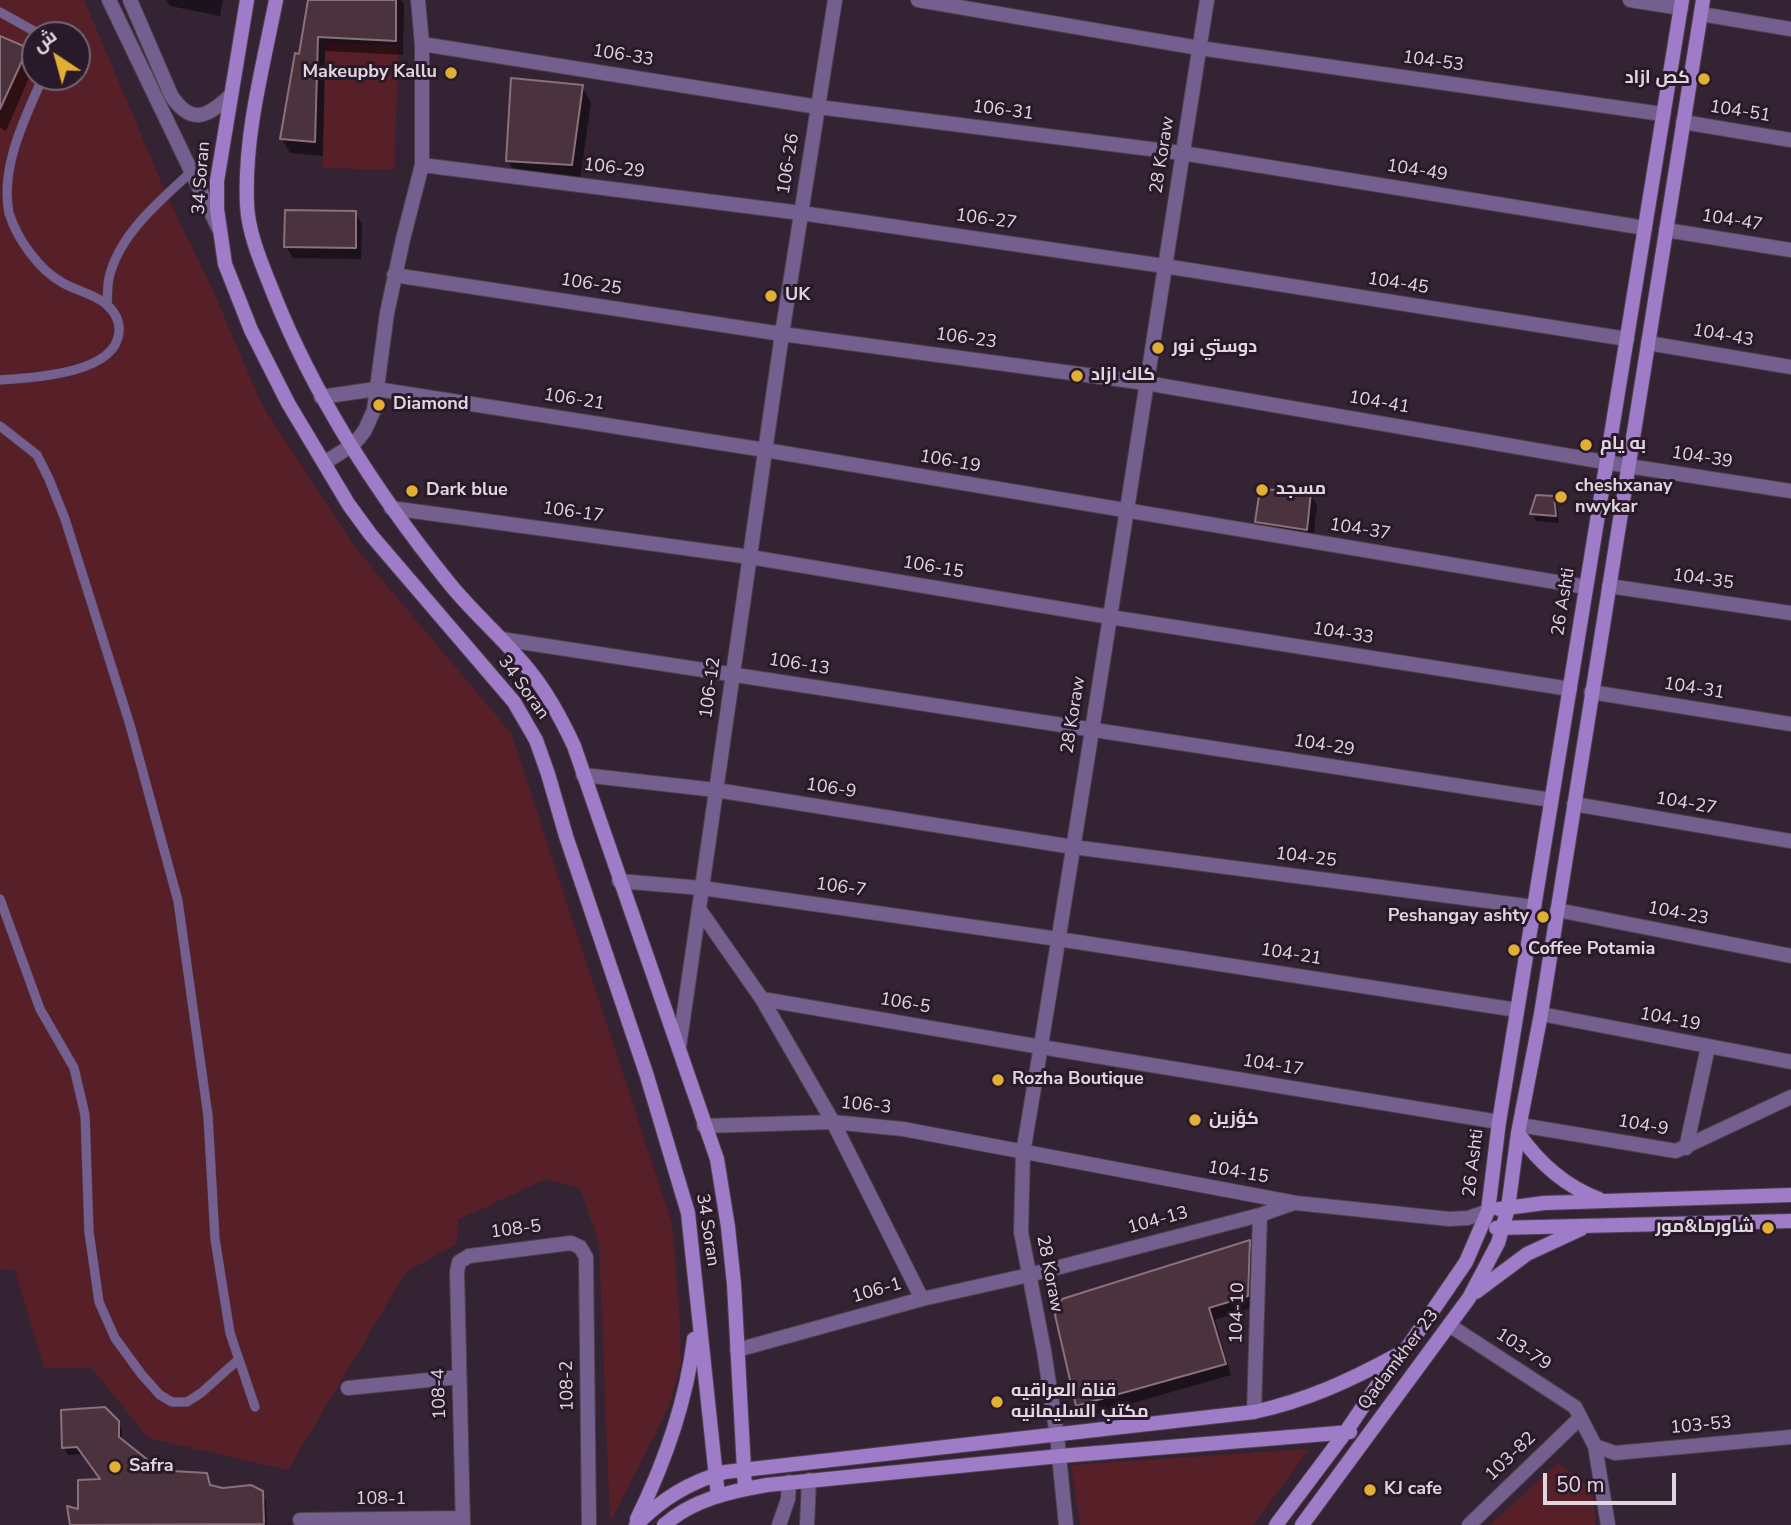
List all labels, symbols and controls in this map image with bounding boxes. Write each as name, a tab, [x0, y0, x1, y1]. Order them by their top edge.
north arrow	[21, 21, 91, 91]
text: ش	[27, 23, 62, 58]
street label: 106-33	[591, 41, 655, 71]
street label: 104-53	[1401, 47, 1465, 77]
place label: Makeupby Kallu	[302, 62, 437, 84]
marker: Makeupby Kallu	[443, 65, 459, 81]
place label: كص ازاد	[1625, 68, 1690, 90]
marker: كص ازاد	[1696, 71, 1712, 87]
street label: 106-31	[971, 97, 1035, 125]
street label: 104-51	[1708, 97, 1772, 127]
street label: 28 Koraw	[1146, 115, 1180, 195]
street label: 106-26	[774, 132, 804, 196]
street label: 34 Soran	[189, 141, 215, 215]
street label: 106-29	[582, 155, 646, 183]
street label: 104-49	[1385, 156, 1449, 186]
street label: 106-27	[954, 205, 1018, 235]
street label: 104-47	[1700, 206, 1764, 236]
street label: 104-45	[1366, 269, 1430, 299]
street label: 106-25	[559, 270, 623, 300]
place label: UK	[785, 285, 810, 307]
marker: UK	[763, 288, 779, 304]
street label: 104-43	[1691, 320, 1755, 352]
street label: 106-23	[934, 324, 998, 354]
place label: دوستي نور	[1172, 337, 1257, 359]
marker: دوستي نور	[1150, 340, 1166, 356]
place label: كاك ازاد	[1091, 365, 1155, 387]
marker: كاك ازاد	[1069, 368, 1085, 384]
street label: 106-21	[542, 385, 606, 415]
street label: 104-41	[1347, 387, 1411, 419]
place label: Diamond	[393, 394, 469, 416]
marker: Diamond	[371, 397, 387, 413]
place label: به يام	[1600, 434, 1646, 456]
marker: به يام	[1578, 437, 1594, 453]
street label: 104-39	[1670, 443, 1734, 473]
street label: 106-19	[918, 446, 982, 478]
place label: cheshxanay nwykar	[1575, 476, 1672, 518]
place label: مسجد	[1276, 479, 1326, 501]
place label: Dark blue	[426, 480, 508, 502]
marker: مسجد	[1254, 482, 1270, 498]
marker: Dark blue	[404, 483, 420, 499]
marker: cheshxanay nwykar	[1553, 489, 1569, 505]
street label: 106-17	[541, 498, 605, 528]
street label: 104-37	[1328, 515, 1392, 545]
street label: 106-15	[901, 552, 965, 584]
street label: 104-35	[1671, 565, 1735, 595]
street label: 26 Ashti	[1548, 566, 1580, 638]
street label: 104-33	[1311, 619, 1375, 649]
street label: 106-13	[767, 650, 831, 680]
street label: 34 Soran	[493, 652, 553, 724]
street label: 106-12	[696, 656, 726, 720]
street label: 104-31	[1662, 674, 1726, 704]
street label: 28 Koraw	[1057, 675, 1091, 755]
street label: 104-29	[1292, 731, 1356, 761]
street label: 106-9	[804, 774, 858, 804]
street label: 104-27	[1654, 788, 1718, 820]
street label: 104-25	[1274, 844, 1338, 872]
street label: 106-7	[814, 874, 868, 902]
street label: 104-23	[1646, 898, 1710, 930]
place label: Peshangay ashty	[1388, 906, 1529, 928]
marker: Peshangay ashty	[1535, 909, 1551, 925]
place label: Coffee Potamia	[1528, 939, 1655, 961]
street label: 104-21	[1259, 940, 1323, 970]
marker: Coffee Potamia	[1506, 942, 1522, 958]
street label: 106-5	[878, 989, 932, 1019]
street label: 104-19	[1638, 1004, 1702, 1036]
street label: 104-17	[1241, 1051, 1305, 1081]
place label: Rozha Boutique	[1012, 1069, 1144, 1091]
marker: Rozha Boutique	[990, 1072, 1006, 1088]
street label: 106-3	[840, 1093, 892, 1119]
place label: كؤزين	[1209, 1109, 1259, 1131]
street label: 104-9	[1616, 1111, 1670, 1141]
marker: كؤزين	[1187, 1112, 1203, 1128]
street label: 26 Ashti	[1459, 1128, 1489, 1198]
street label: 104-15	[1206, 1157, 1270, 1189]
street label: 34 Soran	[691, 1192, 723, 1268]
street label: 104-13	[1125, 1203, 1191, 1239]
street label: 108-5	[489, 1216, 543, 1244]
place label: شاورما&مور	[1655, 1217, 1754, 1239]
marker: شاورما&مور	[1760, 1220, 1776, 1236]
street label: 28 Koraw	[1031, 1234, 1067, 1314]
street label: 106-1	[850, 1274, 904, 1308]
street label: 104-10	[1226, 1282, 1250, 1344]
street label: Qadamkher 23	[1354, 1305, 1444, 1415]
street label: 103-79	[1491, 1324, 1555, 1376]
street label: 108-2	[557, 1360, 579, 1412]
street label: 108-4	[428, 1368, 452, 1420]
place label: قناة العراقيه مكتب السليمانيه	[1011, 1381, 1149, 1424]
marker: قناة العراقيه مكتب السليمانيه	[989, 1394, 1005, 1410]
street label: 103-53	[1669, 1413, 1733, 1439]
street label: 103-82	[1481, 1428, 1541, 1486]
place label: Safra	[129, 1456, 174, 1478]
scale bar	[1546, 1458, 1679, 1502]
marker: Safra	[107, 1459, 123, 1475]
text: 50 m	[1556, 1471, 1605, 1499]
place label: KJ cafe	[1384, 1479, 1442, 1501]
marker: KJ cafe	[1362, 1482, 1378, 1498]
street label: 108-1	[356, 1489, 406, 1511]

